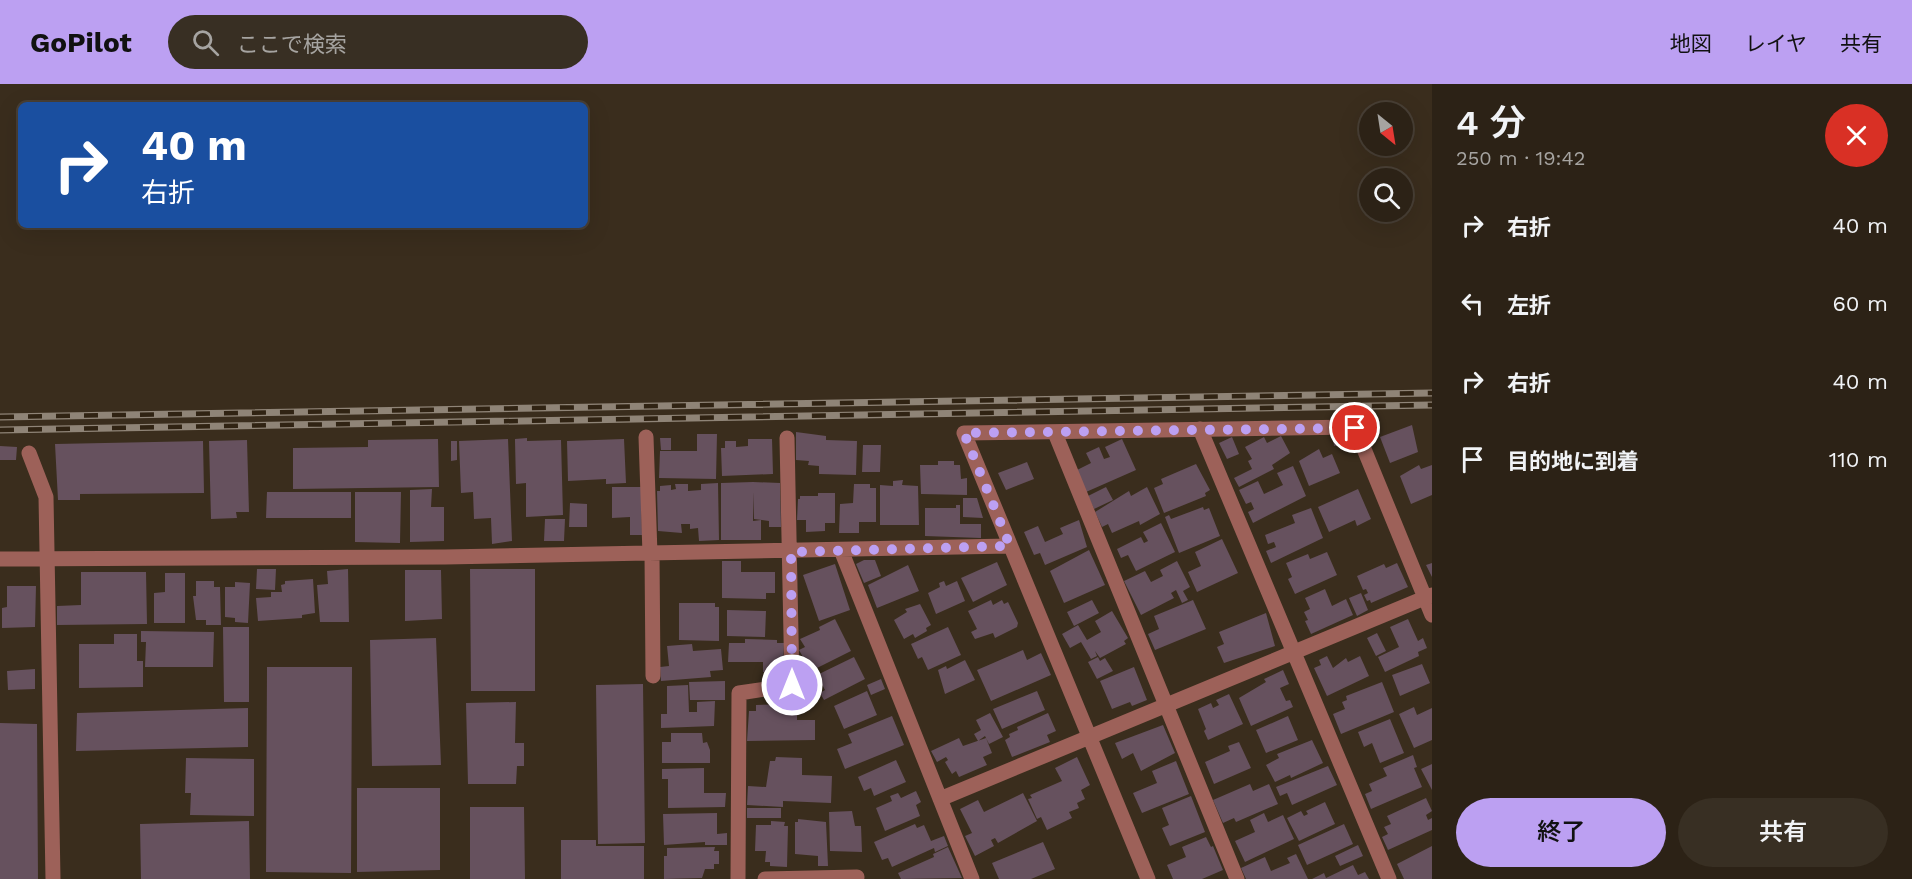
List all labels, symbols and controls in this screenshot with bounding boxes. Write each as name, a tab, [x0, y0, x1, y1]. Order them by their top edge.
search box	[168, 15, 588, 69]
text: GoPilot	[30, 26, 132, 59]
icon: search	[189, 26, 222, 59]
text: 地図	[1670, 31, 1712, 56]
text: レイヤ	[1745, 31, 1807, 56]
text: 共有	[1840, 31, 1882, 56]
text: ここで検索	[237, 32, 347, 57]
north arrow	[1359, 102, 1413, 156]
map controls	[1359, 102, 1413, 222]
text: 4 分	[1456, 102, 1526, 144]
button: close	[1825, 104, 1888, 167]
text: 40 m	[141, 121, 247, 170]
icon: right	[42, 126, 120, 204]
text: 250 m · 19:42	[1456, 146, 1585, 170]
button: search	[1359, 168, 1413, 222]
text: 右折	[141, 177, 195, 209]
icon: right	[1456, 209, 1489, 242]
text: 40 m	[1832, 213, 1888, 238]
text: 右折	[1507, 215, 1551, 240]
icon: left	[1456, 287, 1489, 320]
text: 60 m	[1832, 291, 1888, 316]
text: 左折	[1507, 293, 1551, 318]
icon: right	[1456, 365, 1489, 398]
text: 40 m	[1832, 369, 1888, 394]
text: 右折	[1507, 371, 1551, 396]
pin	[1329, 402, 1380, 453]
icon: arrive	[1338, 411, 1371, 444]
icon: arrive	[1456, 443, 1489, 476]
text: 110 m	[1829, 447, 1888, 472]
text: 目的地に到着	[1507, 449, 1639, 474]
position arrow	[760, 653, 824, 717]
button: 終了	[1456, 798, 1666, 867]
button: 共有	[1678, 798, 1888, 867]

